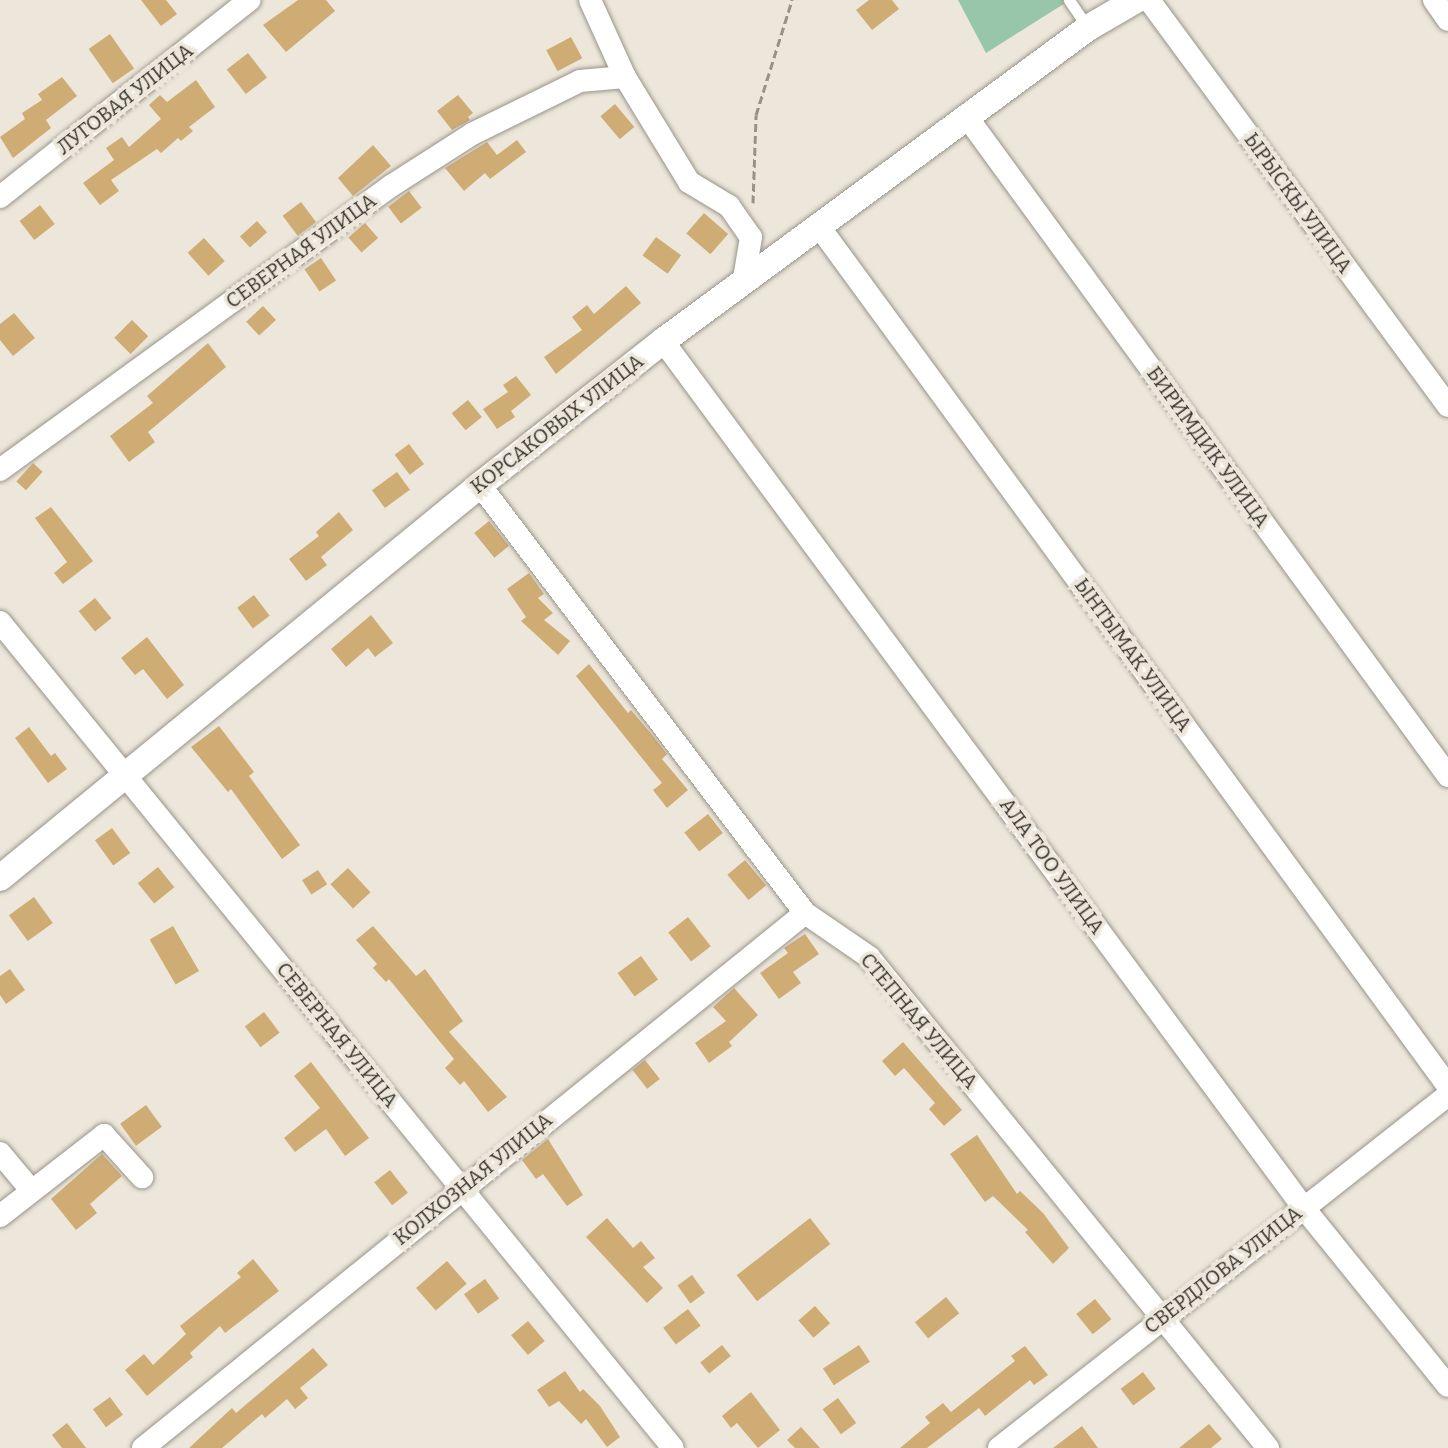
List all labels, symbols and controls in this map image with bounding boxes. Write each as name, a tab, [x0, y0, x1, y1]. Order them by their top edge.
street label: ЛУГОВАЯ УЛИЦА	[52, 38, 198, 160]
street label: ЫРЫСКЫ УЛИЦА	[1239, 128, 1357, 278]
street label: СЕВЕРНАЯ УЛИЦА	[221, 189, 381, 313]
street label: КОРСАКОВЫХ УЛИЦА	[466, 349, 648, 499]
street label: БИРИМДИК УЛИЦА	[1142, 362, 1274, 532]
street label: ЫНТЫМАК УЛИЦА	[1069, 574, 1197, 736]
street label: АЛА ТОО УЛИЦА	[995, 793, 1109, 939]
street label: СТЕПНАЯ УЛИЦА	[855, 948, 983, 1094]
street label: СЕВЕРНАЯ УЛИЦА	[271, 958, 403, 1112]
street label: КОЛХОЗНАЯ УЛИЦА	[389, 1108, 557, 1250]
street label: СВЕРДЛОВА УЛИЦА	[1139, 1201, 1307, 1339]

